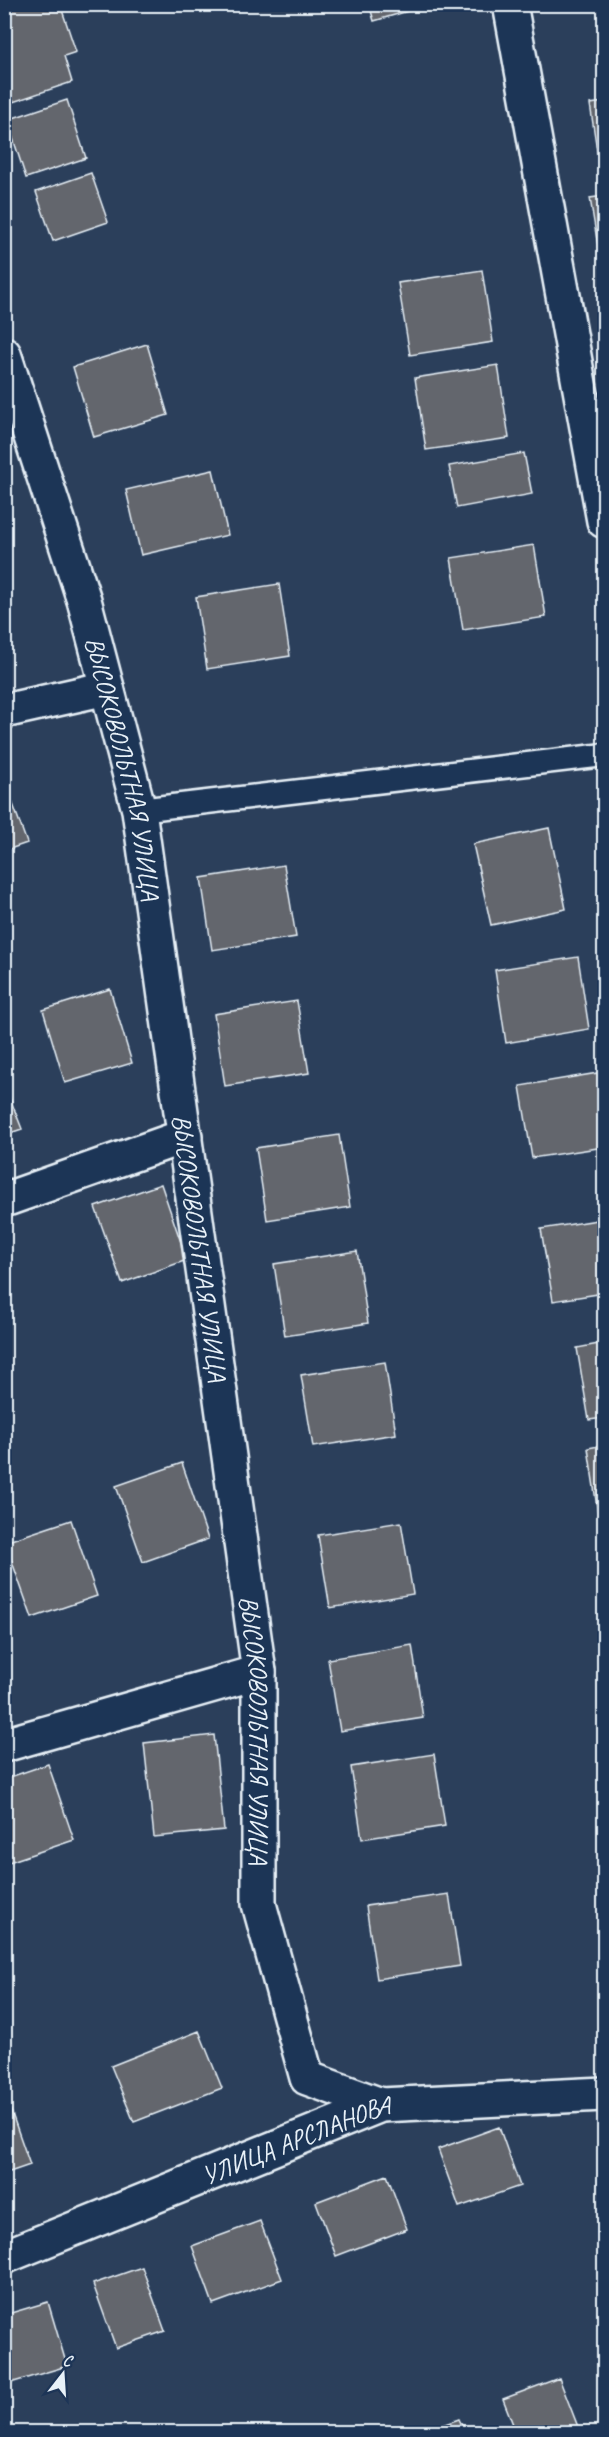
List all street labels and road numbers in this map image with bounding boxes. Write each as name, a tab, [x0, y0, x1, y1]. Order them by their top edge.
street label: ВЫСОКОВОЛЬТНАЯ УЛИЦА	[77, 633, 167, 903]
street label: ВЫСОКОВОЛЬТНАЯ УЛИЦА	[165, 1113, 235, 1385]
street label: ВЫСОКОВОЛЬТНАЯ УЛИЦА	[232, 1594, 276, 1865]
street label: УЛИЦА АРСЛАНОВА	[197, 2088, 393, 2193]

